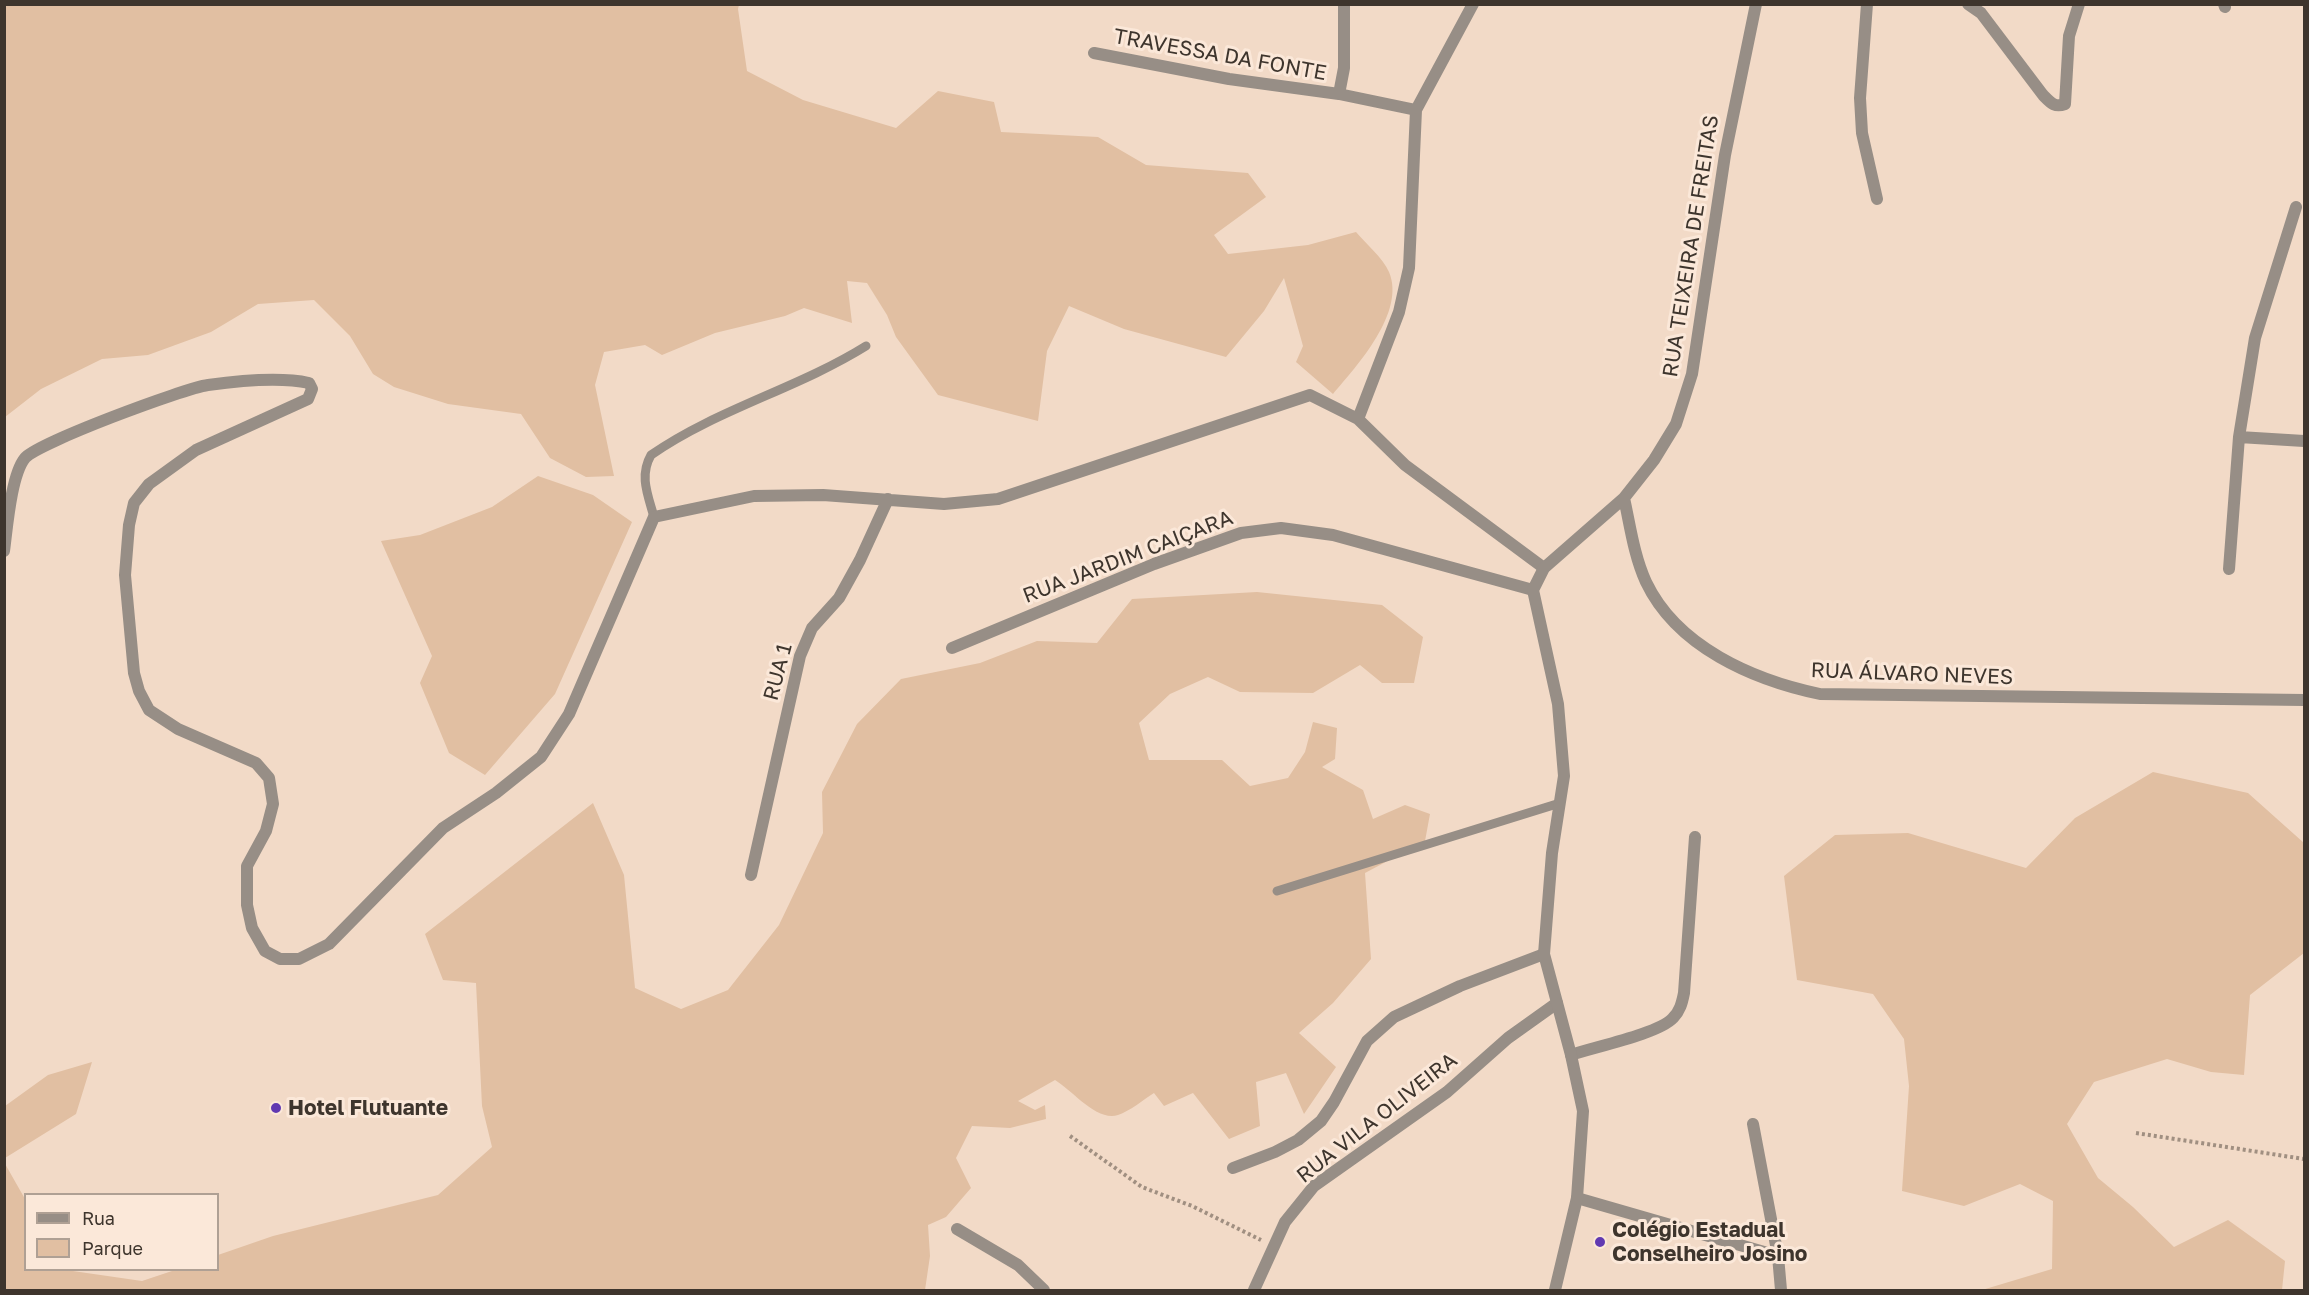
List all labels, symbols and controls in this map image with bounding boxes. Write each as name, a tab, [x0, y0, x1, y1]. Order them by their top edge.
street label: TRAVESSA DA FONTE	[1112, 24, 1328, 86]
street label: RUA TEIXEIRA DE FREITAS	[1658, 113, 1724, 379]
street label: RUA JARDIM CAIÇARA	[1019, 505, 1237, 609]
street label: RUA 1	[758, 641, 798, 703]
street label: RUA ÁLVARO NEVES	[1810, 658, 2014, 690]
street label: RUA VILA OLIVEIRA	[1292, 1048, 1462, 1188]
place label: Hotel Flutuante	[288, 1095, 448, 1121]
marker: Hotel Flutuante	[269, 1101, 283, 1115]
legend	[24, 1193, 219, 1271]
text: Rua	[82, 1207, 115, 1229]
place label: Colégio Estadual Conselheiro Josino	[1612, 1217, 1807, 1267]
marker: Colégio Estadual Conselheiro Josino	[1593, 1235, 1607, 1249]
text: Parque	[82, 1237, 143, 1259]

